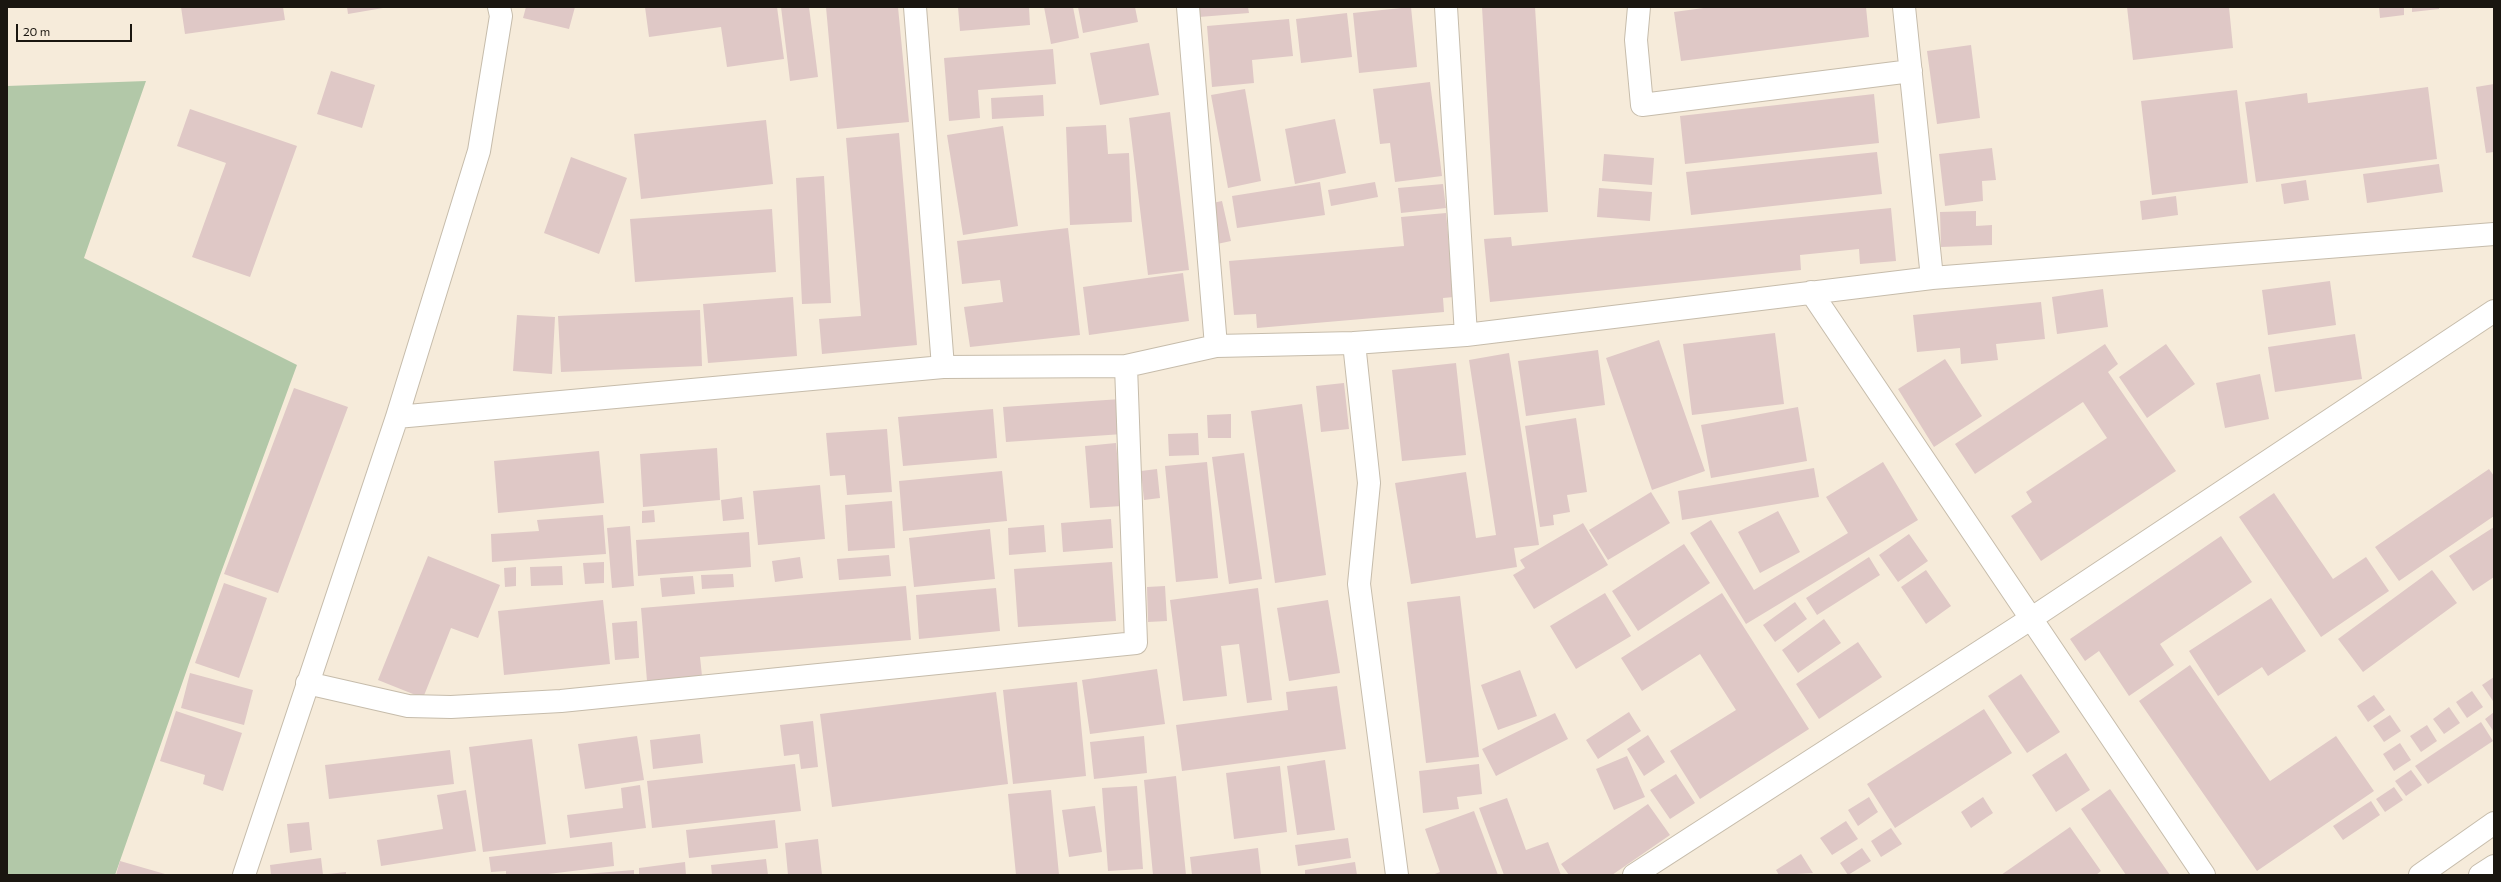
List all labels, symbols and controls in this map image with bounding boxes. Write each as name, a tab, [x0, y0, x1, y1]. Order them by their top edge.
scale bar	[18, 16, 134, 42]
text: 20 m	[23, 24, 50, 38]

